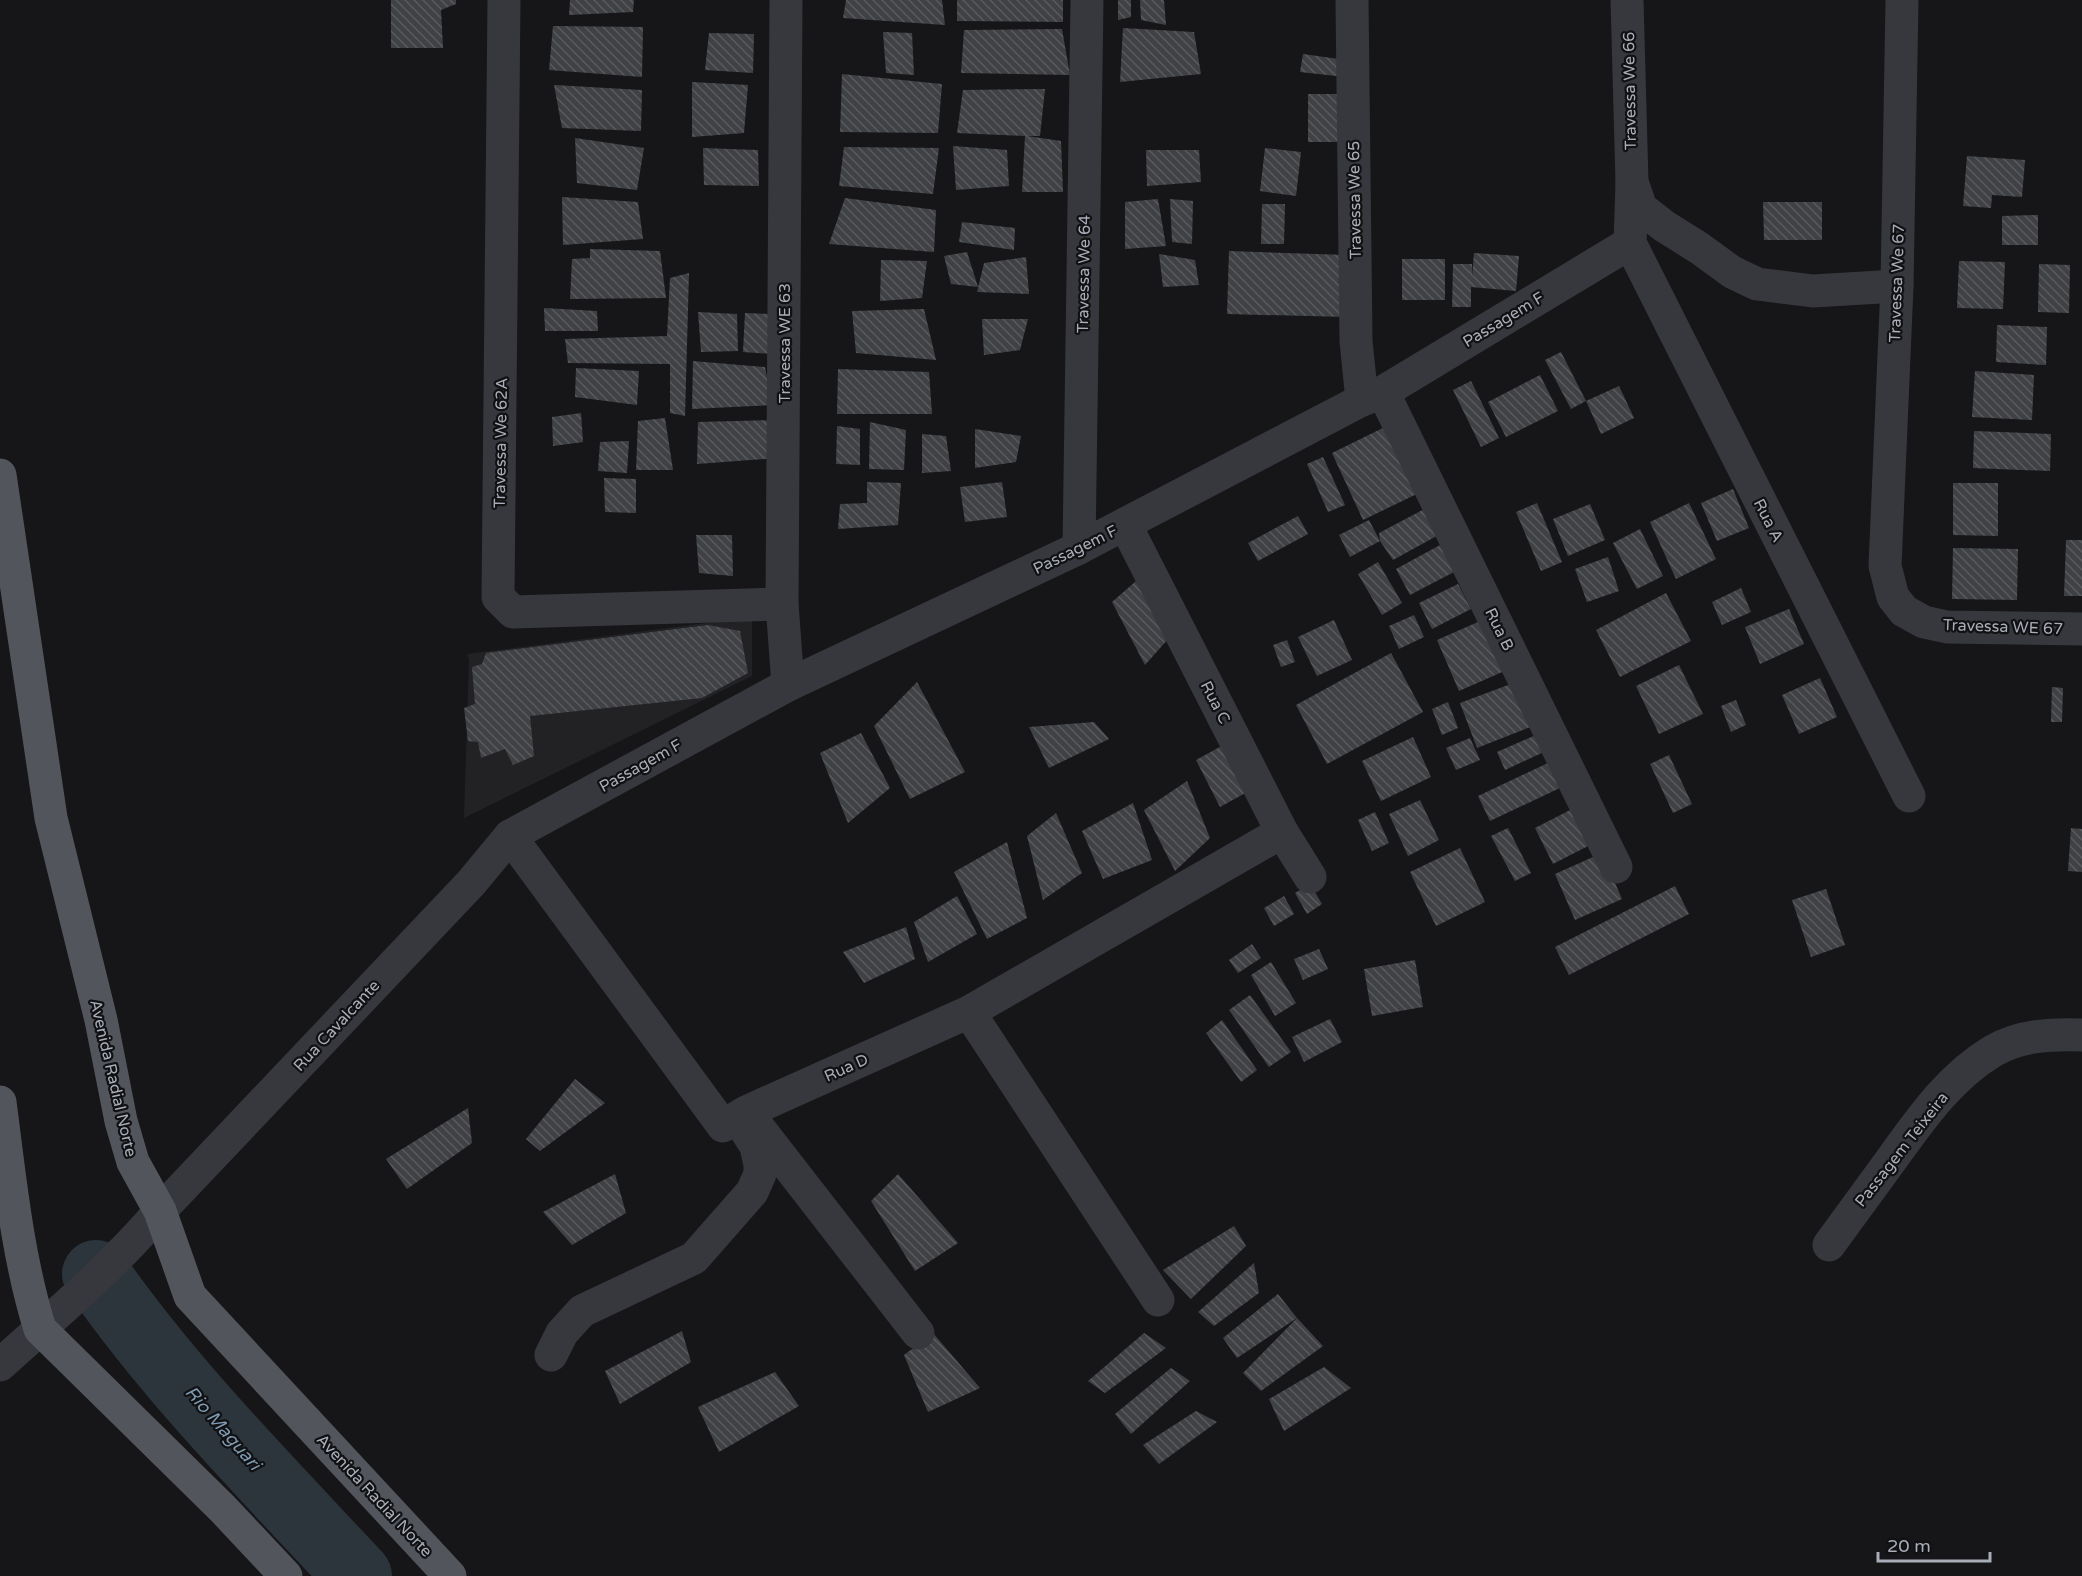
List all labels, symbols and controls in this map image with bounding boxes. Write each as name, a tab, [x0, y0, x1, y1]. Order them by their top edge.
street label: Travessa We 66	[1619, 32, 1641, 150]
street label: Travessa We 65	[1344, 141, 1366, 259]
street label: Travessa We 64	[1073, 215, 1095, 333]
street label: Travessa We 67	[1885, 223, 1909, 343]
street label: Travessa WE 63	[775, 283, 795, 403]
street label: Passagem F	[1459, 288, 1548, 352]
street label: Travessa We 62A	[490, 378, 512, 508]
street label: Rua A	[1749, 495, 1788, 546]
street label: Passagem F	[1030, 521, 1121, 579]
street label: Rua B	[1480, 605, 1518, 654]
street label: Travessa WE 67	[1942, 615, 2063, 639]
street label: Rua C	[1196, 678, 1234, 727]
street label: Passagem F	[596, 735, 686, 797]
street label: Rua Cavalcante	[289, 976, 384, 1076]
street label: Avenida Radial Norte	[85, 998, 141, 1159]
street label: Rua D	[821, 1049, 872, 1086]
street label: Passagem Teixeira	[1851, 1088, 1953, 1211]
water label: Rio Maguari	[181, 1381, 267, 1476]
street label: Avenida Radial Norte	[312, 1430, 436, 1561]
scale bar	[1878, 1525, 1990, 1563]
text: 20 m	[1887, 1535, 1931, 1557]

